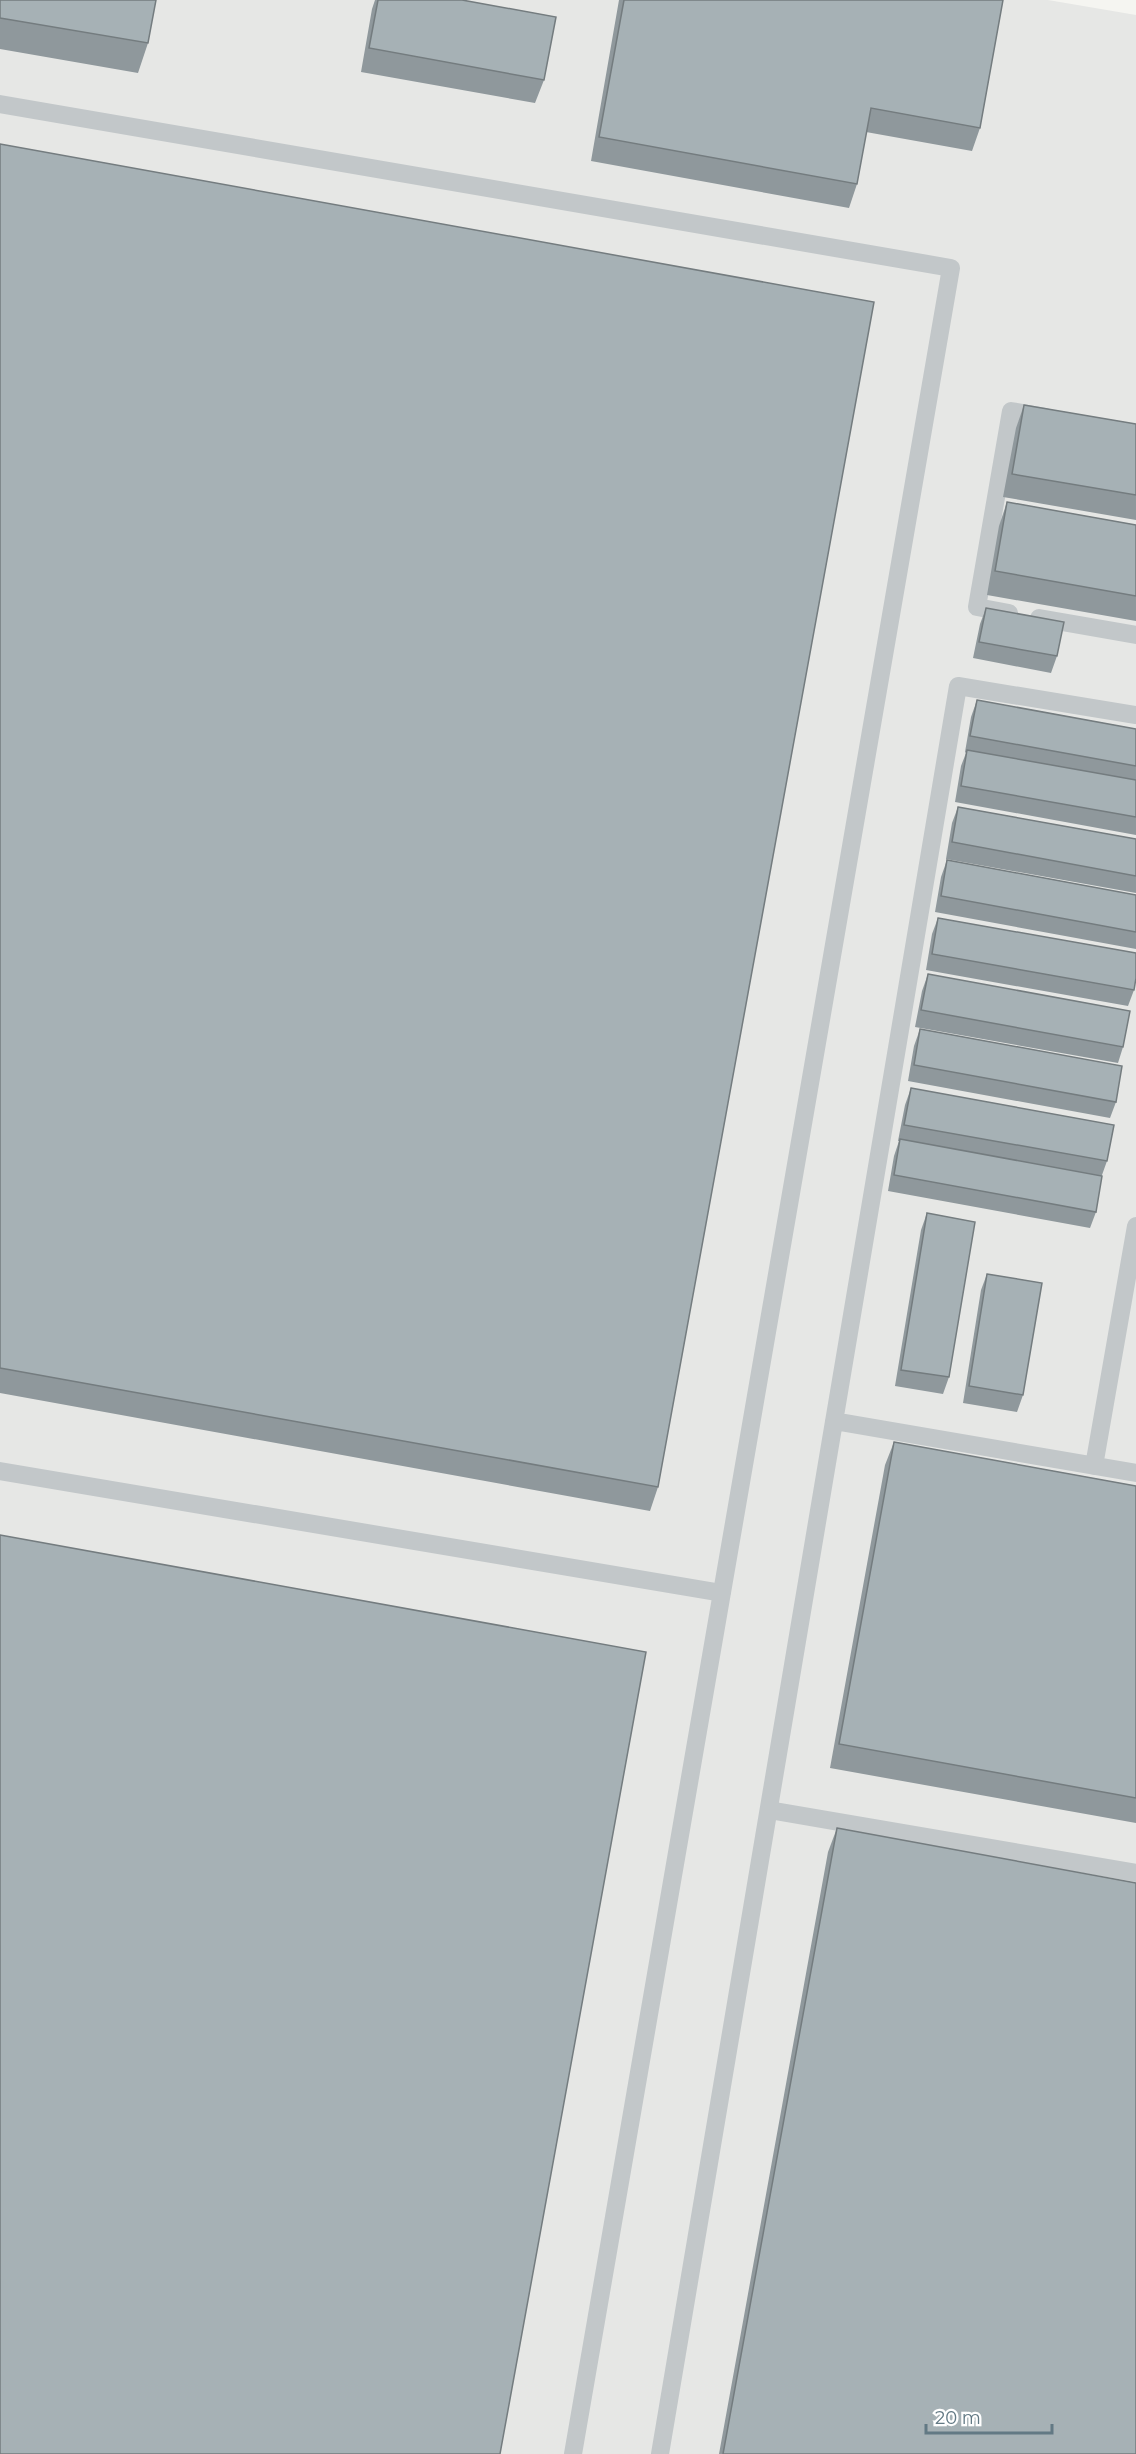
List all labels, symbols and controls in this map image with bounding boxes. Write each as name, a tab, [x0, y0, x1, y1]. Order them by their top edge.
scale bar	[926, 2397, 1052, 2435]
text: 20 m	[935, 2407, 981, 2429]

